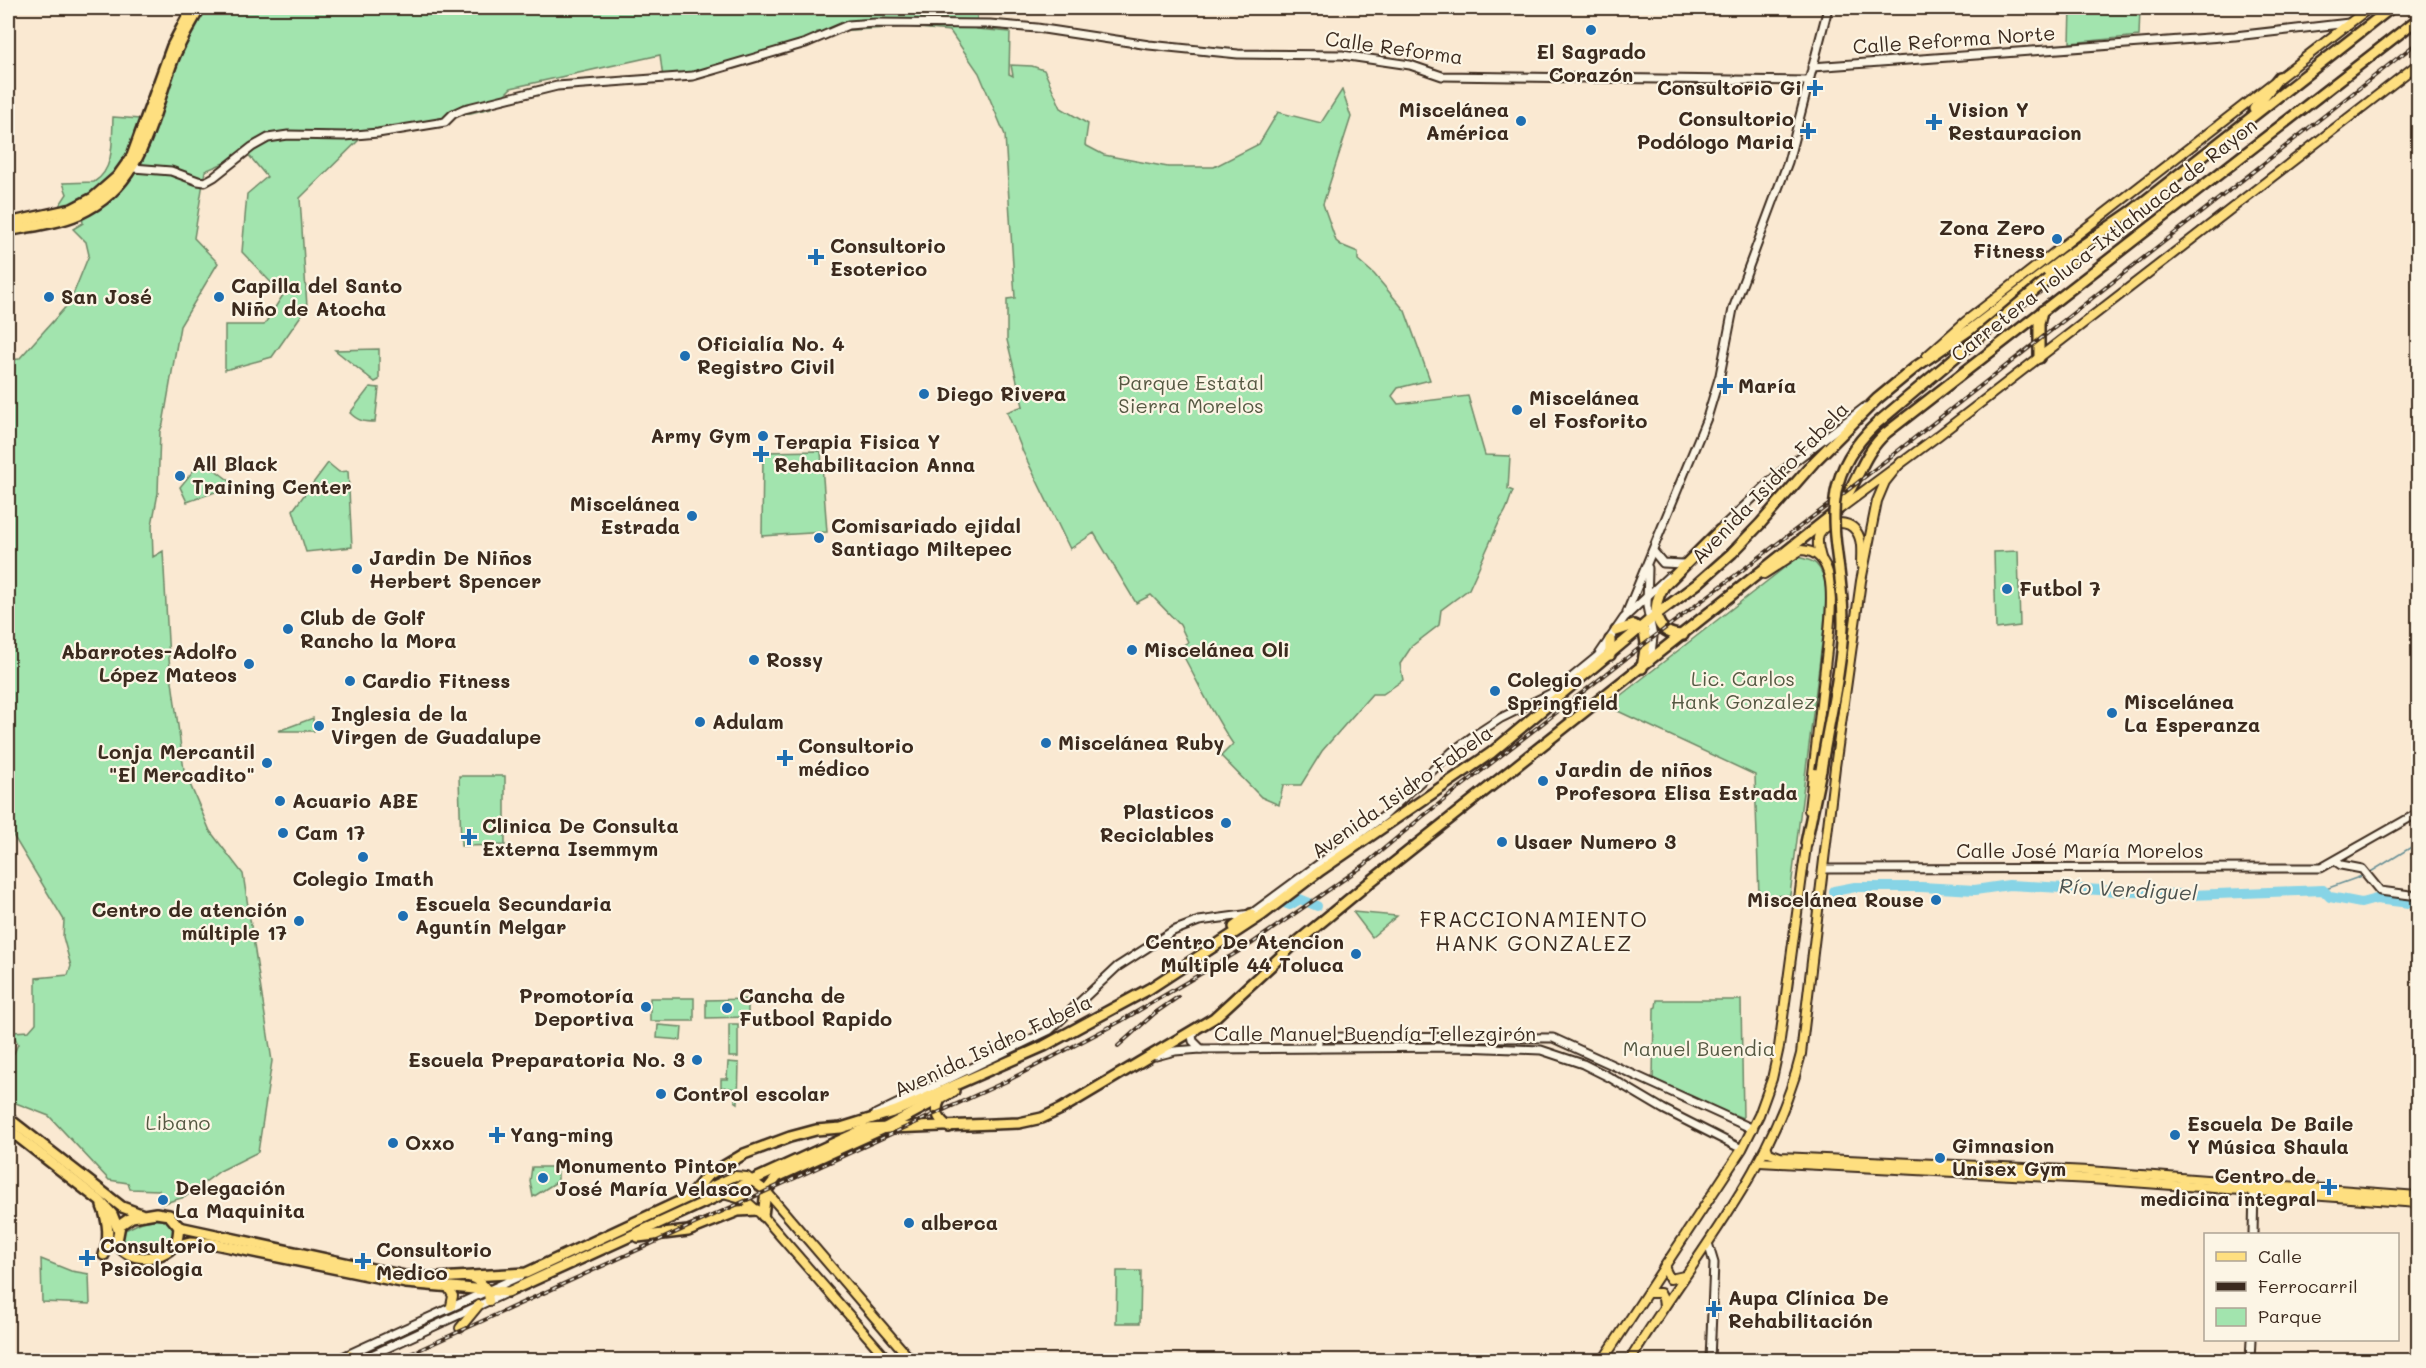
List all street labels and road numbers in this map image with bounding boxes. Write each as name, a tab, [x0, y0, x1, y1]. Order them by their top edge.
street label: Calle Reforma Norte	[1852, 19, 2056, 59]
street label: Calle Reforma	[1324, 24, 1465, 70]
street label: Carretera Toluca-Ixtlahuaca de Rayon	[1945, 112, 2262, 367]
street label: Avenida Isidro Fabela	[1685, 396, 1853, 569]
street label: Avenida Isidro Fabela	[1306, 719, 1497, 864]
street label: Calle José María Morelos	[1956, 837, 2204, 863]
street label: Avenida Isidro Fabela	[889, 988, 1096, 1102]
street label: Calle Manuel Buendía Tellezgirón	[1214, 1020, 1536, 1046]

